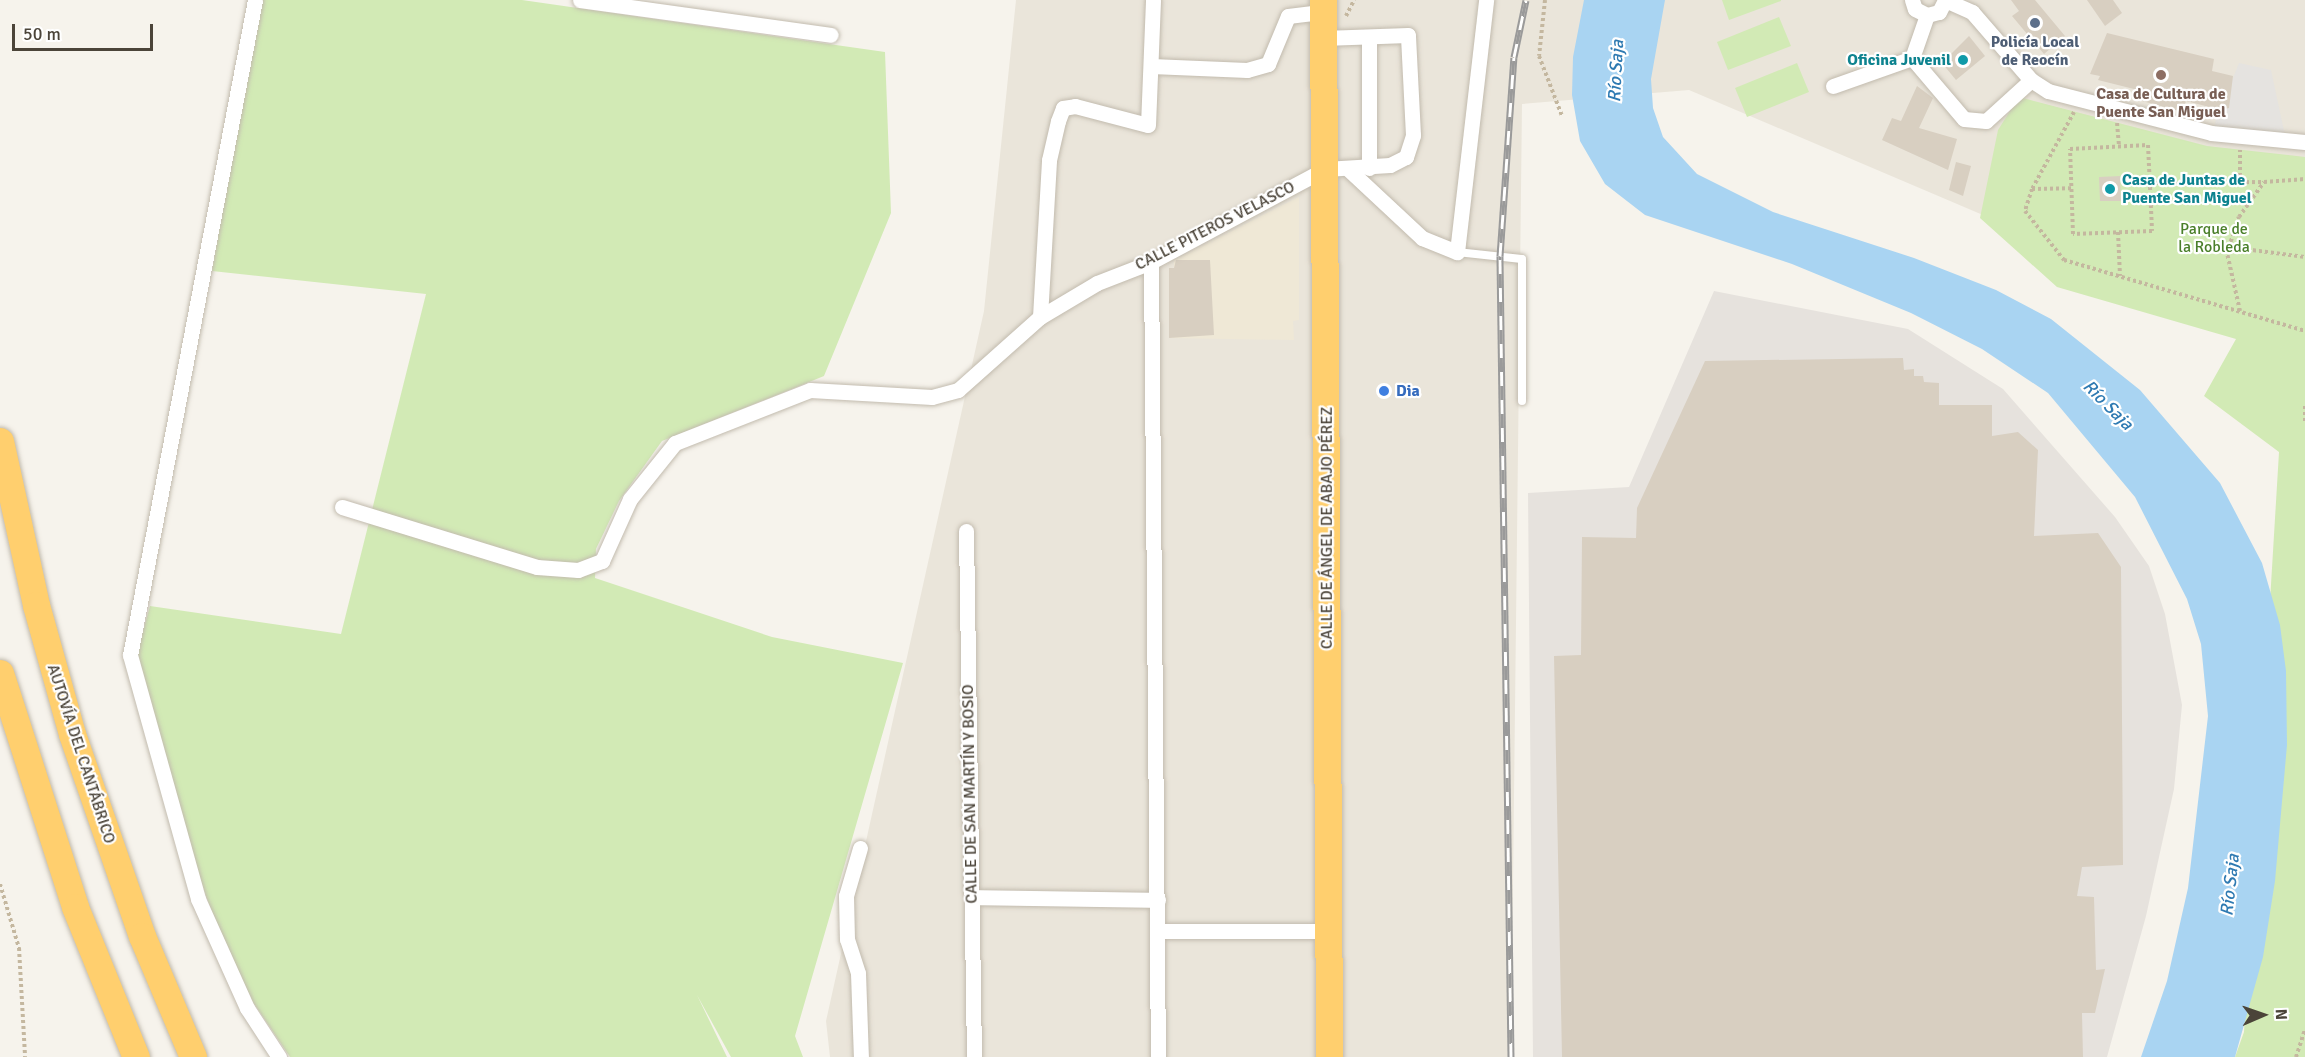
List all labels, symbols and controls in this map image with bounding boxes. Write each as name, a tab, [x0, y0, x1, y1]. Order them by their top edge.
scale bar	[15, 12, 156, 50]
marker: Policía Local de Reocín	[2028, 16, 2042, 30]
text: 50 m	[23, 23, 61, 45]
place label: Policía Local de Reocín	[1991, 32, 2079, 70]
water label: Río Saja	[1604, 39, 1628, 103]
place label: Oficina Juvenil	[1847, 50, 1951, 70]
marker: Oficina Juvenil	[1956, 53, 1970, 67]
marker: Casa de Cultura de Puente San Miguel	[2154, 68, 2168, 82]
place label: Casa de Cultura de Puente San Miguel	[2096, 84, 2226, 122]
place label: Casa de Juntas de Puente San Miguel	[2122, 170, 2252, 208]
street label: CALLE PITEROS VELASCO	[1132, 177, 1298, 275]
marker: Casa de Juntas de Puente San Miguel	[2103, 182, 2117, 196]
park label: Parque de la Robleda	[2178, 219, 2250, 257]
water label: Río Saja	[2078, 375, 2138, 435]
place label: Dia	[1396, 381, 1420, 401]
marker: Dia	[1377, 384, 1391, 398]
street label: CALLE DE ÁNGEL DE ABAJO PÉREZ	[1317, 407, 1337, 649]
street label: AUTOVÍA DEL CANTÁBRICO	[43, 662, 119, 846]
street label: CALLE DE SAN MARTÍN Y BOSIO	[958, 684, 982, 904]
water label: Río Saja	[2216, 853, 2244, 917]
north arrow	[2233, 985, 2293, 1045]
text: N	[2271, 1008, 2291, 1020]

